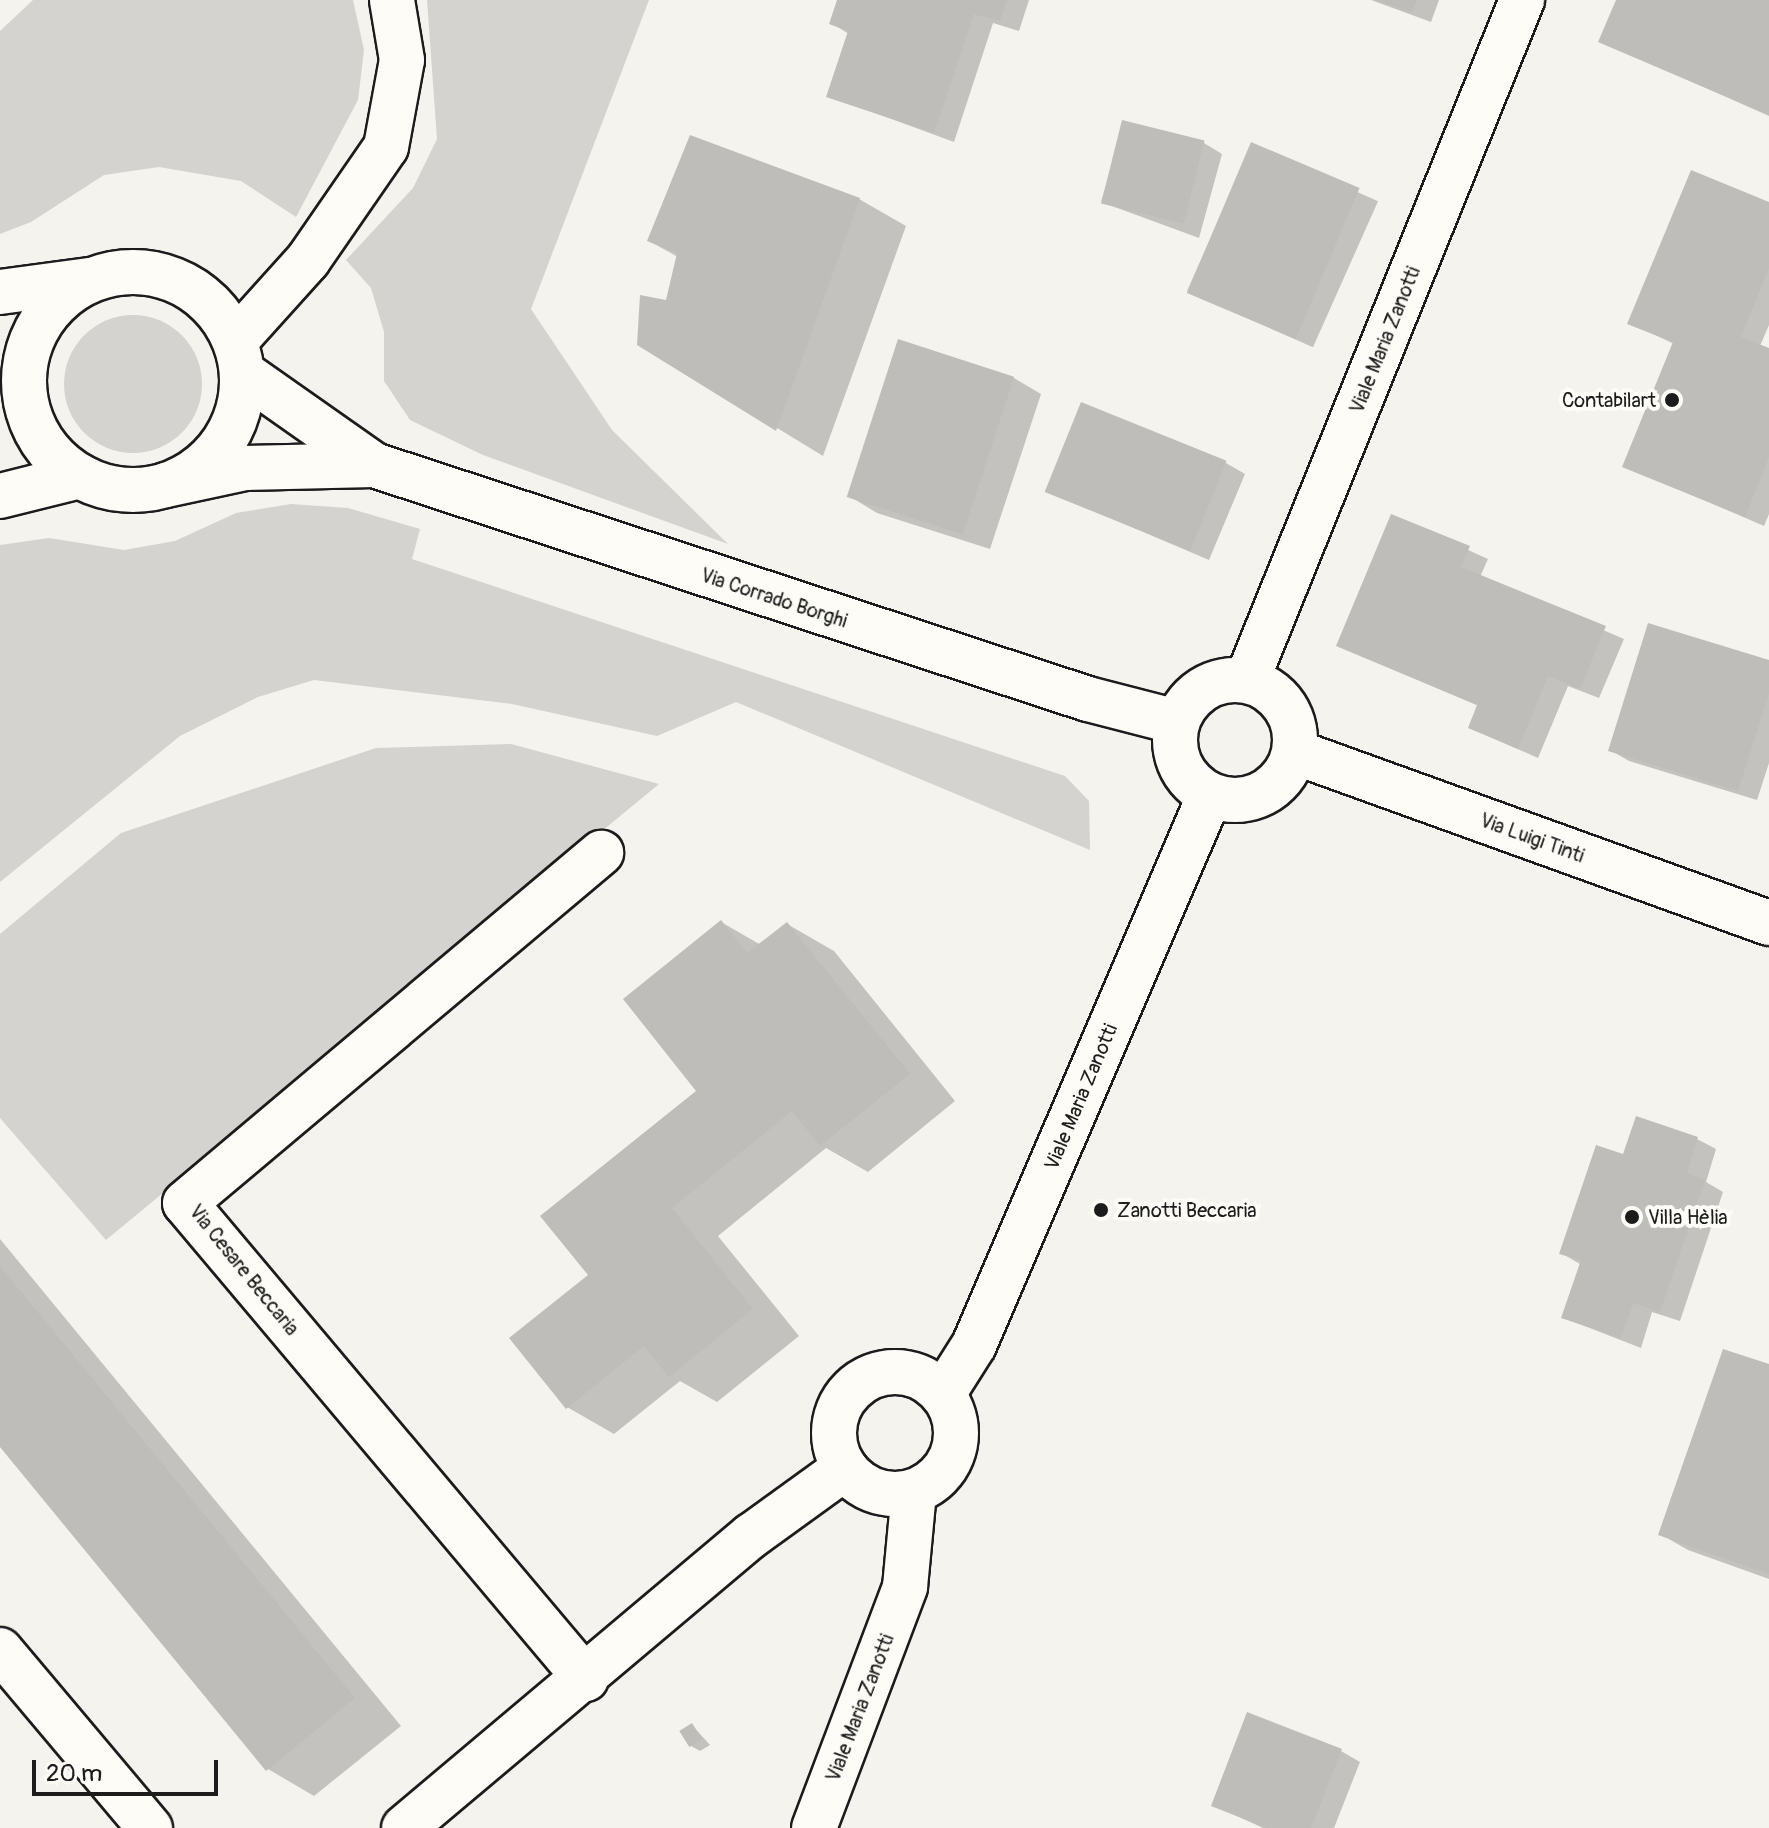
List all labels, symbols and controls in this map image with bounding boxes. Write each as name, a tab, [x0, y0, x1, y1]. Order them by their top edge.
street label: Viale Maria Zanotti	[1345, 263, 1425, 417]
place label: Contabilart	[1562, 388, 1656, 412]
marker: Contabilart	[1663, 391, 1681, 409]
street label: Via Corrado Borghi	[698, 563, 850, 633]
street label: Via Luigi Tinti	[1477, 808, 1587, 868]
street label: Viale Maria Zanotti	[1039, 1020, 1123, 1174]
place label: Zanotti Beccaria	[1117, 1198, 1257, 1222]
street label: Via Cesare Beccaria	[184, 1200, 304, 1340]
marker: Zanotti Beccaria	[1092, 1201, 1110, 1219]
place label: Villa Hèlia	[1648, 1205, 1728, 1229]
marker: Villa Hèlia	[1623, 1208, 1641, 1226]
street label: Viale Maria Zanotti	[821, 1631, 899, 1785]
scale bar	[36, 1744, 222, 1794]
text: 20 m	[46, 1759, 102, 1788]

